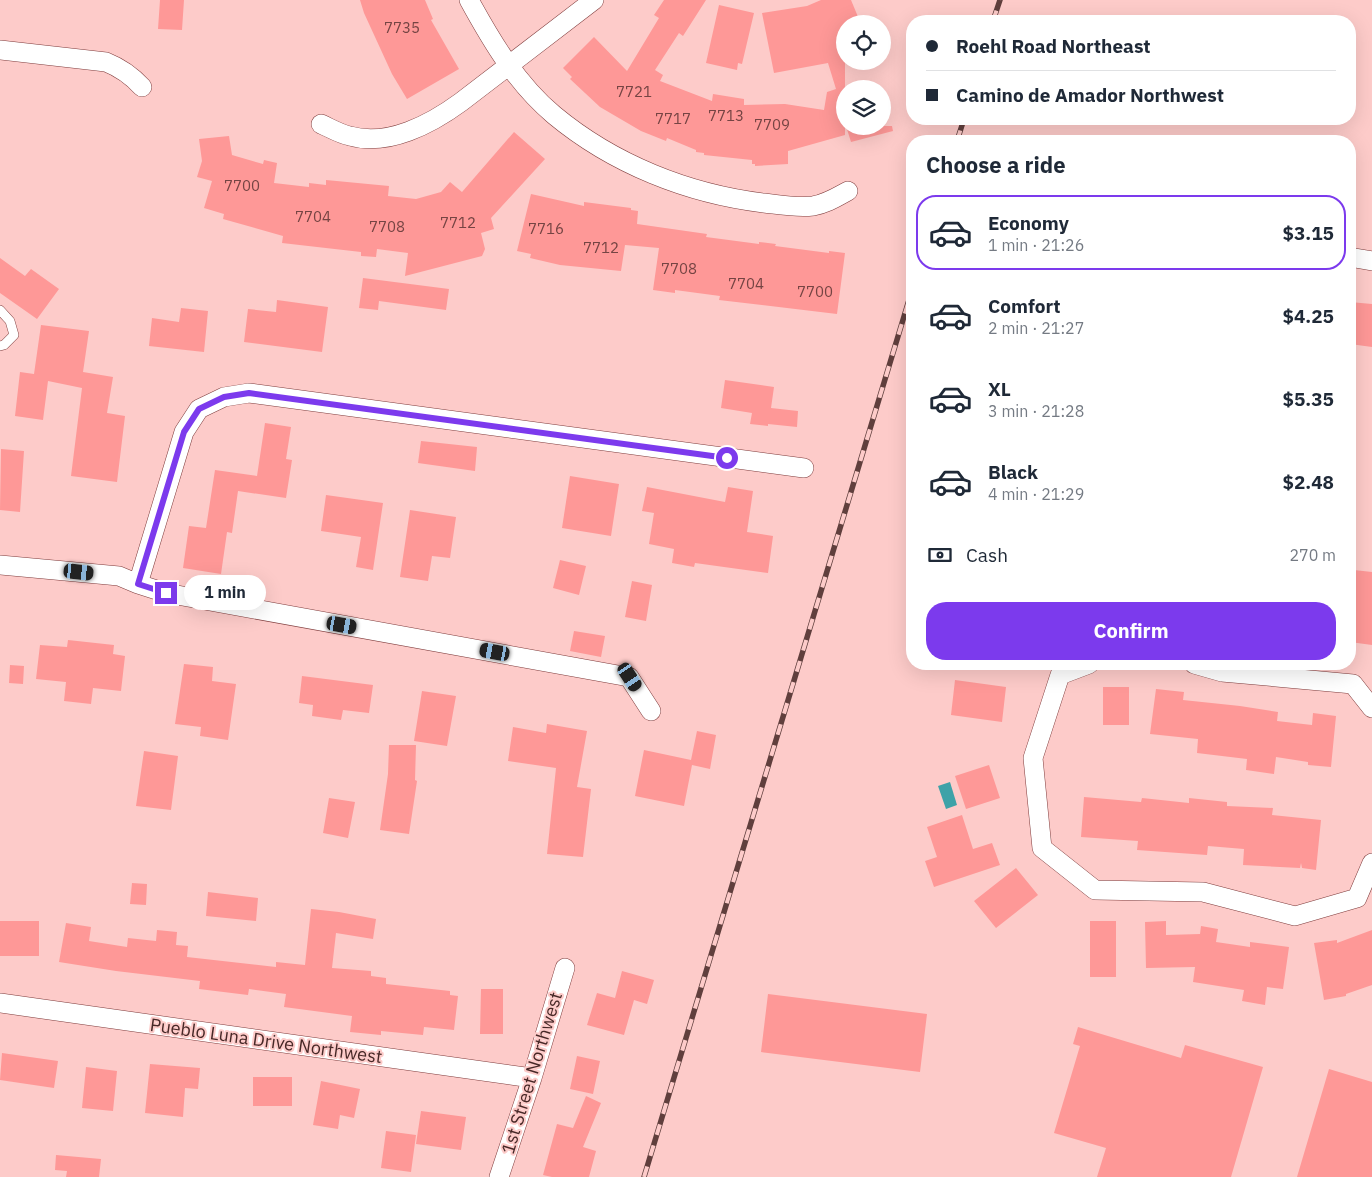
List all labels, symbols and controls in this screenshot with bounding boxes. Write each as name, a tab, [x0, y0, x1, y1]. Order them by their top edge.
map controls	[836, 15, 891, 135]
button: locate	[836, 15, 891, 70]
house number: 7735	[384, 18, 420, 37]
text: Roehl Road Northeast	[956, 34, 1151, 58]
button: layers	[836, 80, 891, 135]
house number: 7721	[616, 82, 652, 101]
text: Camino de Amador Northwest	[956, 83, 1224, 107]
house number: 7713	[708, 106, 744, 125]
house number: 7717	[655, 109, 691, 128]
house number: 7709	[754, 115, 790, 134]
text: Choose a ride	[926, 150, 1066, 179]
house number: 7700	[224, 176, 260, 195]
house number: 7704	[295, 207, 331, 226]
icon: car	[928, 210, 973, 255]
text: Economy	[988, 211, 1069, 235]
house number: 7712	[440, 213, 476, 232]
house number: 7708	[369, 217, 405, 236]
house number: 7716	[528, 219, 564, 238]
text: $3.15	[1282, 221, 1334, 245]
text: 1 min · 21:26	[988, 235, 1084, 255]
house number: 7712	[583, 238, 619, 257]
house number: 7708	[661, 259, 697, 278]
house number: 7704	[728, 274, 764, 293]
house number: 7700	[797, 282, 833, 301]
icon: car	[928, 293, 973, 338]
text: Comfort	[988, 294, 1061, 318]
text: $4.25	[1282, 304, 1334, 328]
text: 2 min · 21:27	[988, 318, 1084, 338]
icon: car	[928, 376, 973, 421]
text: XL	[988, 377, 1011, 401]
text: $5.35	[1282, 387, 1334, 411]
text: 3 min · 21:28	[988, 401, 1084, 421]
route start	[716, 447, 738, 469]
icon: car	[928, 459, 973, 504]
text: Black	[988, 460, 1038, 484]
text: $2.48	[1282, 470, 1334, 494]
text: 4 min · 21:29	[988, 484, 1084, 504]
icon: cash	[926, 541, 954, 569]
text: Cash	[966, 543, 1008, 567]
text: 270 m	[1289, 545, 1336, 565]
car	[63, 563, 94, 581]
callout: 1 min	[184, 576, 266, 610]
route end	[155, 582, 177, 604]
text: 1 min	[204, 582, 246, 602]
button: Confirm	[926, 602, 1336, 660]
car	[325, 615, 358, 635]
car	[478, 642, 511, 662]
car	[615, 660, 644, 694]
street label: 1st Street Northwest	[496, 989, 567, 1157]
street label: Pueblo Luna Drive Northwest	[148, 1013, 384, 1068]

